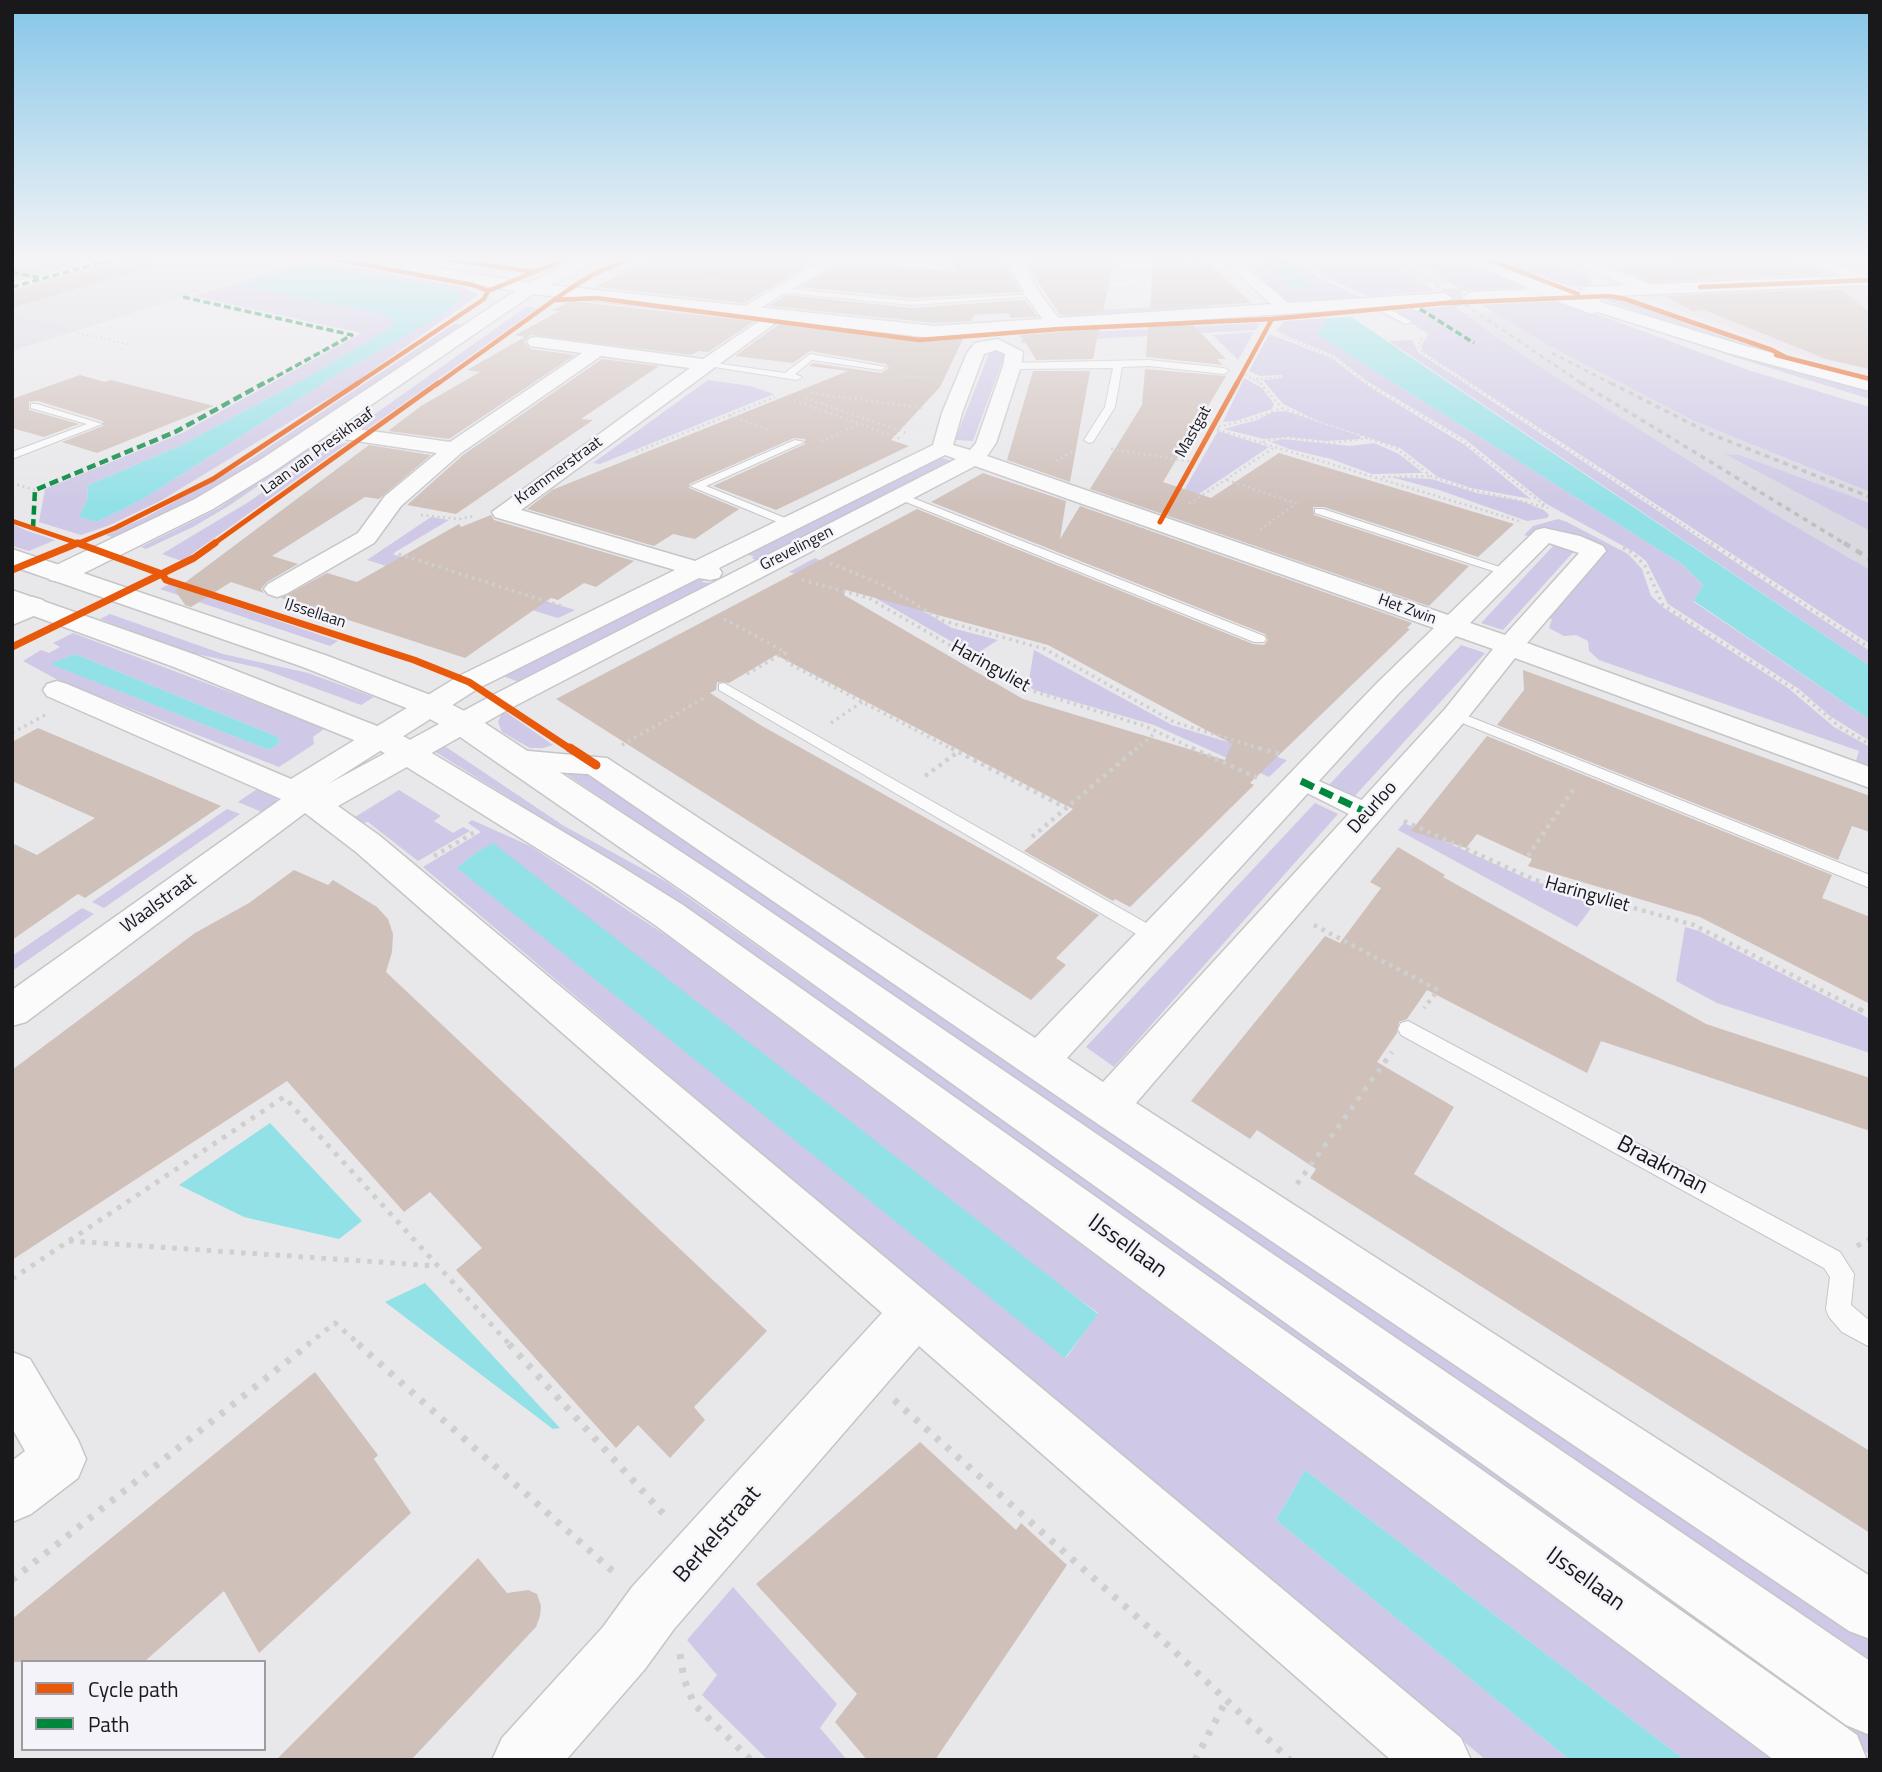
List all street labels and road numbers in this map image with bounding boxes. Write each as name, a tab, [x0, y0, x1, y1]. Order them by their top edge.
street label: Mastgat	[1172, 403, 1216, 461]
street label: Laan van Presikhaaf	[258, 405, 378, 499]
street label: Krammerstraat	[512, 433, 606, 509]
street label: Grevelingen	[757, 522, 837, 576]
street label: Het Zwin	[1375, 591, 1439, 629]
street label: IJssellaan	[282, 595, 348, 633]
street label: Haringvliet	[946, 636, 1034, 698]
street label: Deurloo	[1343, 777, 1403, 839]
street label: Waalstraat	[117, 869, 201, 939]
street label: Haringvliet	[1542, 872, 1632, 918]
street label: Braakman	[1612, 1131, 1712, 1201]
street label: IJssellaan	[1082, 1209, 1172, 1285]
street label: Berkelstraat	[668, 1481, 768, 1589]
street label: IJssellaan	[1540, 1542, 1630, 1618]

